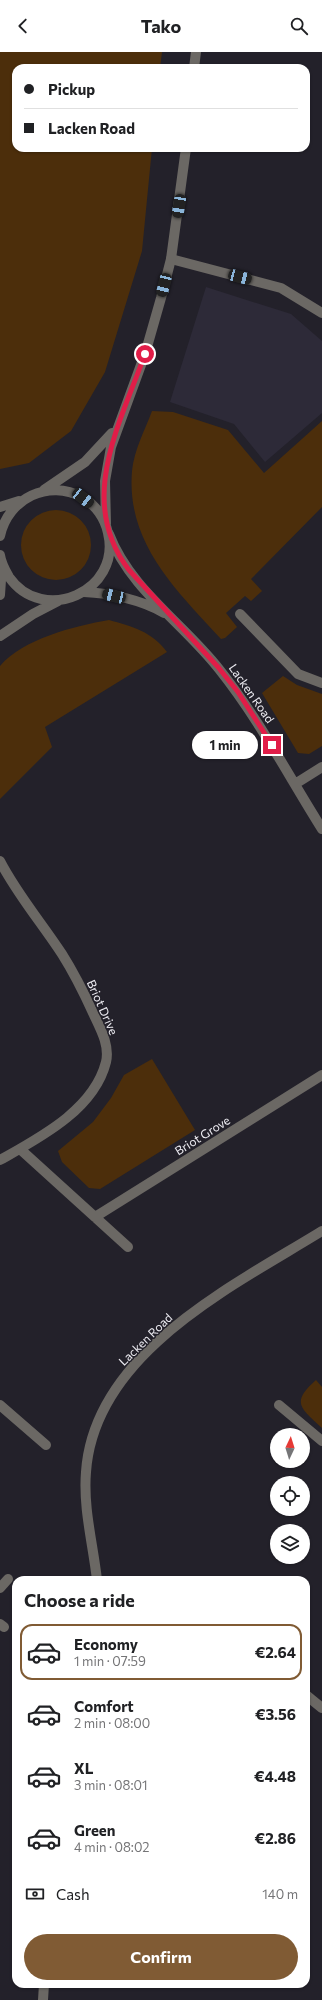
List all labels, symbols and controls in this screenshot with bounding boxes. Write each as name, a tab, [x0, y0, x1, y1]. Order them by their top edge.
icon: back	[12, 15, 34, 37]
text: Tako	[141, 15, 181, 37]
icon: search	[288, 15, 310, 37]
text: Pickup	[48, 80, 95, 98]
text: Lacken Road	[48, 119, 135, 137]
car	[171, 193, 187, 219]
car	[227, 268, 253, 286]
car	[155, 272, 173, 298]
route start	[136, 345, 154, 363]
car	[70, 486, 96, 510]
car	[101, 587, 127, 605]
street label: Lacken Road	[227, 661, 278, 725]
callout: 1 min	[192, 731, 258, 759]
route end	[263, 736, 281, 754]
text: 1 min	[210, 737, 240, 753]
street label: Briot Drive	[85, 977, 121, 1037]
street label: Briot Grove	[172, 1112, 232, 1158]
street label: Lacken Road	[115, 1310, 175, 1368]
north arrow	[270, 1428, 310, 1468]
map controls	[270, 1428, 310, 1564]
button: locate	[270, 1476, 310, 1516]
button: layers	[270, 1524, 310, 1564]
text: Choose a ride	[24, 1589, 135, 1611]
icon: car	[26, 1634, 62, 1670]
text: Economy	[74, 1635, 138, 1653]
text: €2.64	[255, 1643, 296, 1661]
text: 1 min · 07:59	[74, 1653, 146, 1669]
icon: car	[26, 1696, 62, 1732]
text: Comfort	[74, 1697, 134, 1715]
text: €3.56	[255, 1705, 296, 1723]
text: 2 min · 08:00	[74, 1715, 150, 1731]
icon: car	[26, 1758, 62, 1794]
text: XL	[74, 1759, 93, 1777]
text: €4.48	[254, 1767, 296, 1785]
text: 3 min · 08:01	[74, 1777, 148, 1793]
icon: car	[26, 1820, 62, 1856]
text: Green	[74, 1821, 115, 1839]
text: €2.86	[255, 1829, 296, 1847]
text: 4 min · 08:02	[74, 1839, 150, 1855]
icon: cash	[24, 1883, 46, 1905]
text: Cash	[56, 1885, 90, 1903]
text: 140 m	[262, 1886, 298, 1902]
button: Confirm	[24, 1934, 298, 1980]

